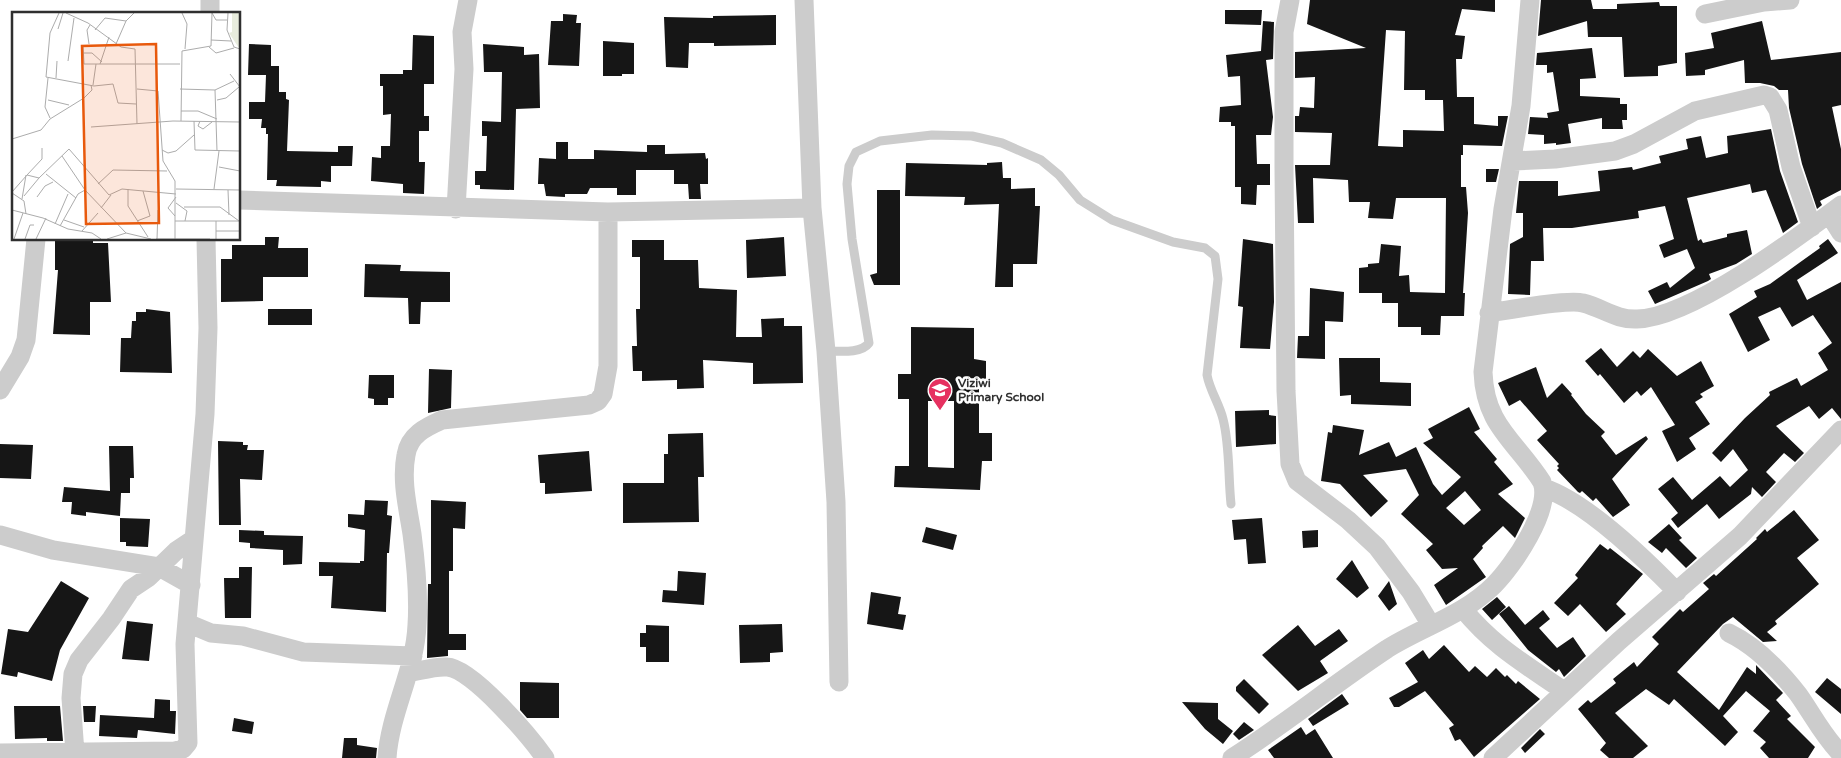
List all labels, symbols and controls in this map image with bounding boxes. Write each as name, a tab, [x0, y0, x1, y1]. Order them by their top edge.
inset map	[12, 12, 240, 240]
place label: Viziwi Primary School	[958, 376, 1044, 405]
school or university icon: Viziwi Primary School	[927, 377, 953, 411]

